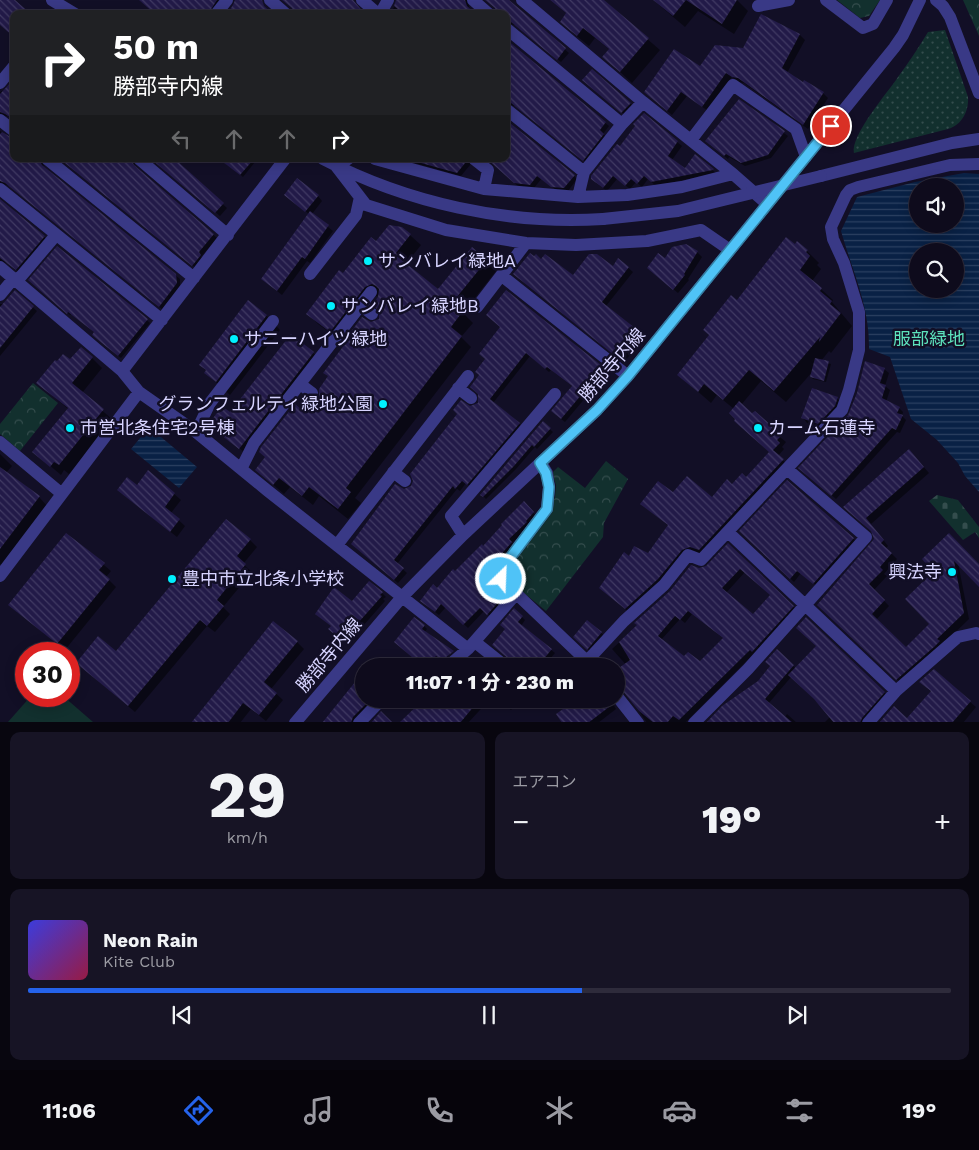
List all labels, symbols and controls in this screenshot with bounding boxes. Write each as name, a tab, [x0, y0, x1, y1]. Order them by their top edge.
text: 50 m	[113, 26, 199, 68]
icon: right	[30, 30, 95, 95]
text: 勝部寺内線	[113, 74, 223, 99]
pin	[810, 105, 852, 147]
icon: arrive	[817, 112, 845, 140]
icon: left	[167, 125, 195, 153]
icon: ahead	[220, 125, 248, 153]
icon: ahead	[273, 125, 301, 153]
icon: right	[326, 125, 354, 153]
map controls	[909, 178, 964, 298]
button: sound	[909, 178, 964, 233]
button: search	[909, 243, 964, 298]
place label: サンバレイ緑地A	[378, 250, 516, 271]
marker: サンバレイ緑地A	[362, 255, 374, 267]
place label: サンバレイ緑地B	[341, 295, 479, 316]
marker: サンバレイ緑地B	[325, 300, 337, 312]
street label: 勝部寺内線	[574, 324, 649, 406]
place label: サニーハイツ緑地	[244, 328, 387, 349]
park label: 服部緑地	[893, 328, 965, 349]
marker: サニーハイツ緑地	[228, 333, 240, 345]
place label: グランフェルティ緑地公園	[159, 393, 373, 414]
marker: グランフェルティ緑地公園	[377, 398, 389, 410]
place label: 市営北条住宅2号棟	[80, 417, 235, 438]
place label: カーム石蓮寺	[768, 417, 875, 438]
marker: 市営北条住宅2号棟	[64, 422, 76, 434]
marker: カーム石蓮寺	[752, 422, 764, 434]
position arrow	[474, 552, 526, 604]
place label: 興法寺	[888, 561, 942, 582]
marker: 興法寺	[946, 566, 958, 578]
place label: 豊中市立北条小学校	[182, 568, 344, 589]
marker: 豊中市立北条小学校	[166, 573, 178, 585]
street label: 勝部寺内線	[292, 613, 366, 696]
speed limit sign: 30	[15, 642, 80, 707]
text: 11:07 · 1 分 · 230 m	[406, 671, 574, 694]
text: 29	[208, 757, 287, 833]
text: エアコン	[513, 772, 577, 791]
text: 19°	[702, 798, 762, 842]
text: −	[513, 805, 529, 838]
text: +	[934, 805, 951, 838]
text: km/h	[227, 828, 268, 847]
text: Neon Rain	[103, 929, 198, 952]
text: Kite Club	[103, 952, 175, 971]
icon: previous	[168, 1001, 196, 1029]
icon: pause	[475, 1001, 503, 1029]
icon: next	[783, 1001, 811, 1029]
icon: directions	[181, 1093, 216, 1128]
icon: music	[301, 1093, 336, 1128]
icon: phone	[422, 1093, 457, 1128]
icon: climate	[542, 1093, 577, 1128]
icon: car	[662, 1093, 697, 1128]
icon: filters	[782, 1093, 817, 1128]
text: 11:06	[43, 1098, 96, 1123]
text: 19°	[902, 1098, 936, 1123]

